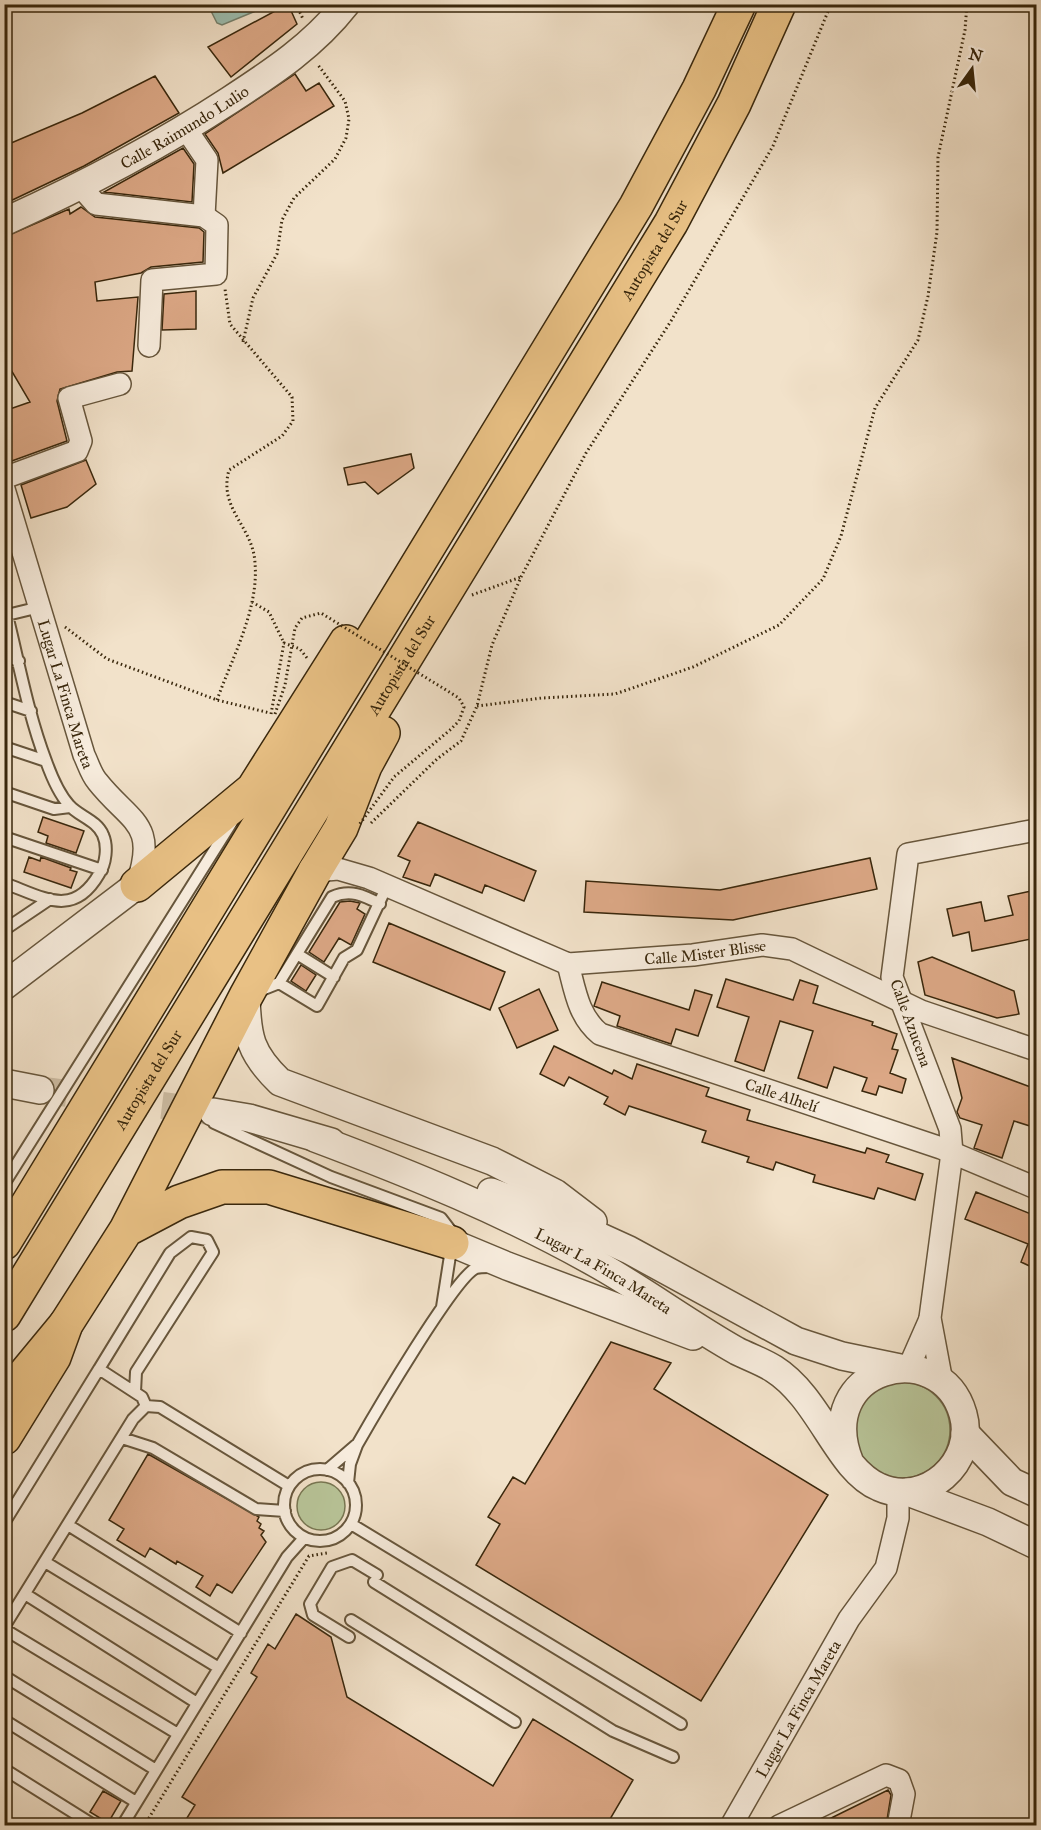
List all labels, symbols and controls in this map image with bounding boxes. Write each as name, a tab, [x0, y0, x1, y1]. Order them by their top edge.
north arrow	[942, 39, 1002, 99]
text: N	[967, 44, 985, 66]
street label: Calle Raimundo Lulio	[117, 81, 252, 173]
street label: Autopista del Sur	[616, 196, 691, 304]
street label: Autopista del Sur	[363, 611, 439, 719]
street label: Lugar La Finca Mareta	[34, 617, 98, 771]
street label: Calle Mister Blisse	[644, 935, 768, 968]
street label: Calle Azucena	[886, 977, 936, 1070]
street label: Autopista del Sur	[110, 1026, 186, 1134]
street label: Calle Alhelí	[743, 1074, 821, 1116]
street label: Lugar La Finca Mareta	[532, 1223, 676, 1318]
street label: Lugar La Finca Mareta	[751, 1637, 845, 1781]

